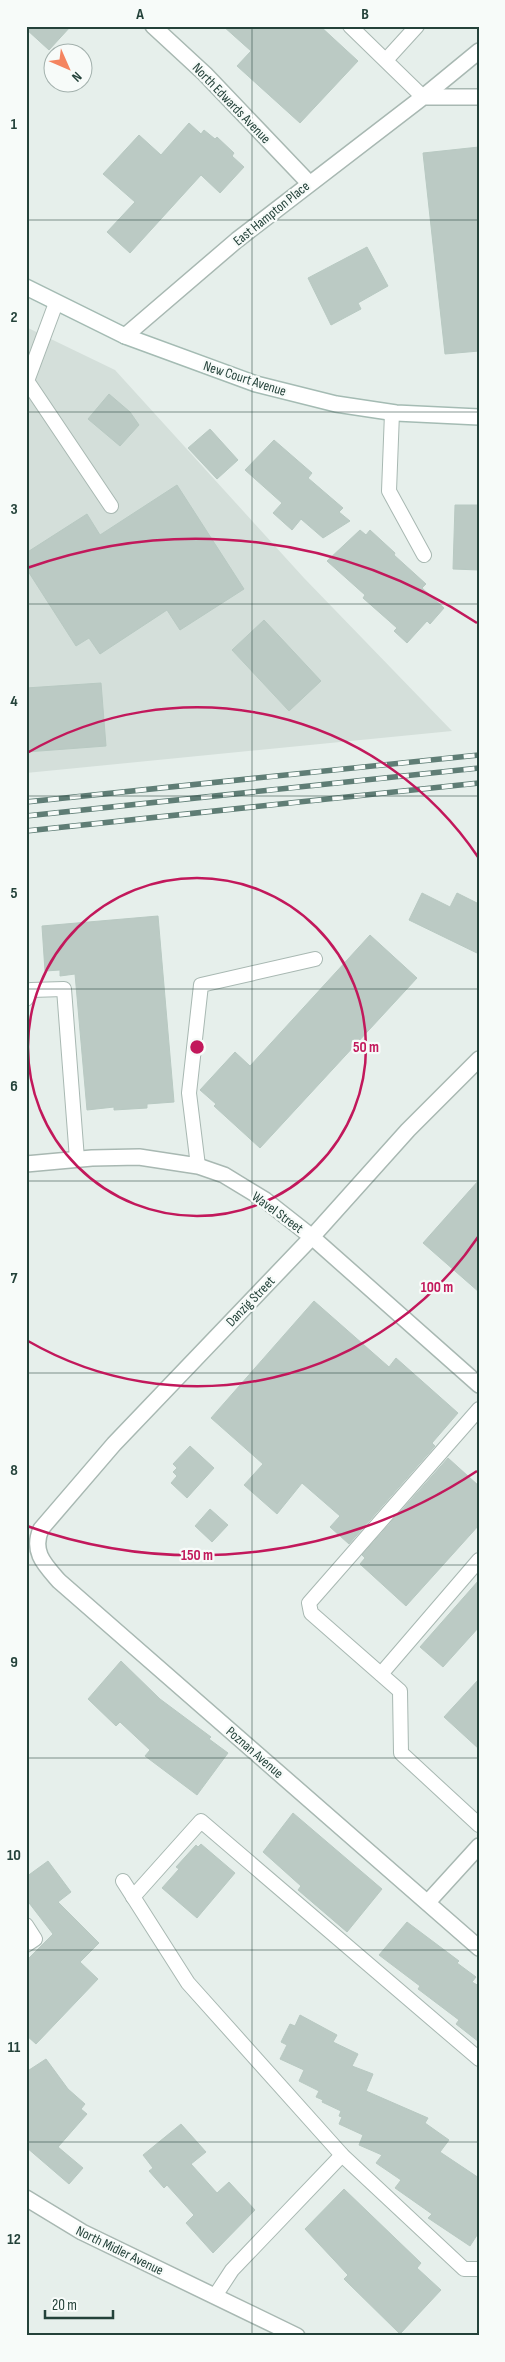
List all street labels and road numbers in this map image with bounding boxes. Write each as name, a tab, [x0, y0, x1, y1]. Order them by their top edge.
street label: North Edwards Avenue	[189, 60, 274, 147]
street label: East Hampton Place	[230, 178, 313, 249]
street label: New Court Avenue	[201, 357, 288, 400]
street label: Wavel Street	[249, 1188, 307, 1237]
street label: Danzig Street	[222, 1273, 278, 1330]
street label: Poznan Avenue	[223, 1723, 287, 1782]
street label: North Midler Avenue	[73, 2222, 166, 2279]

